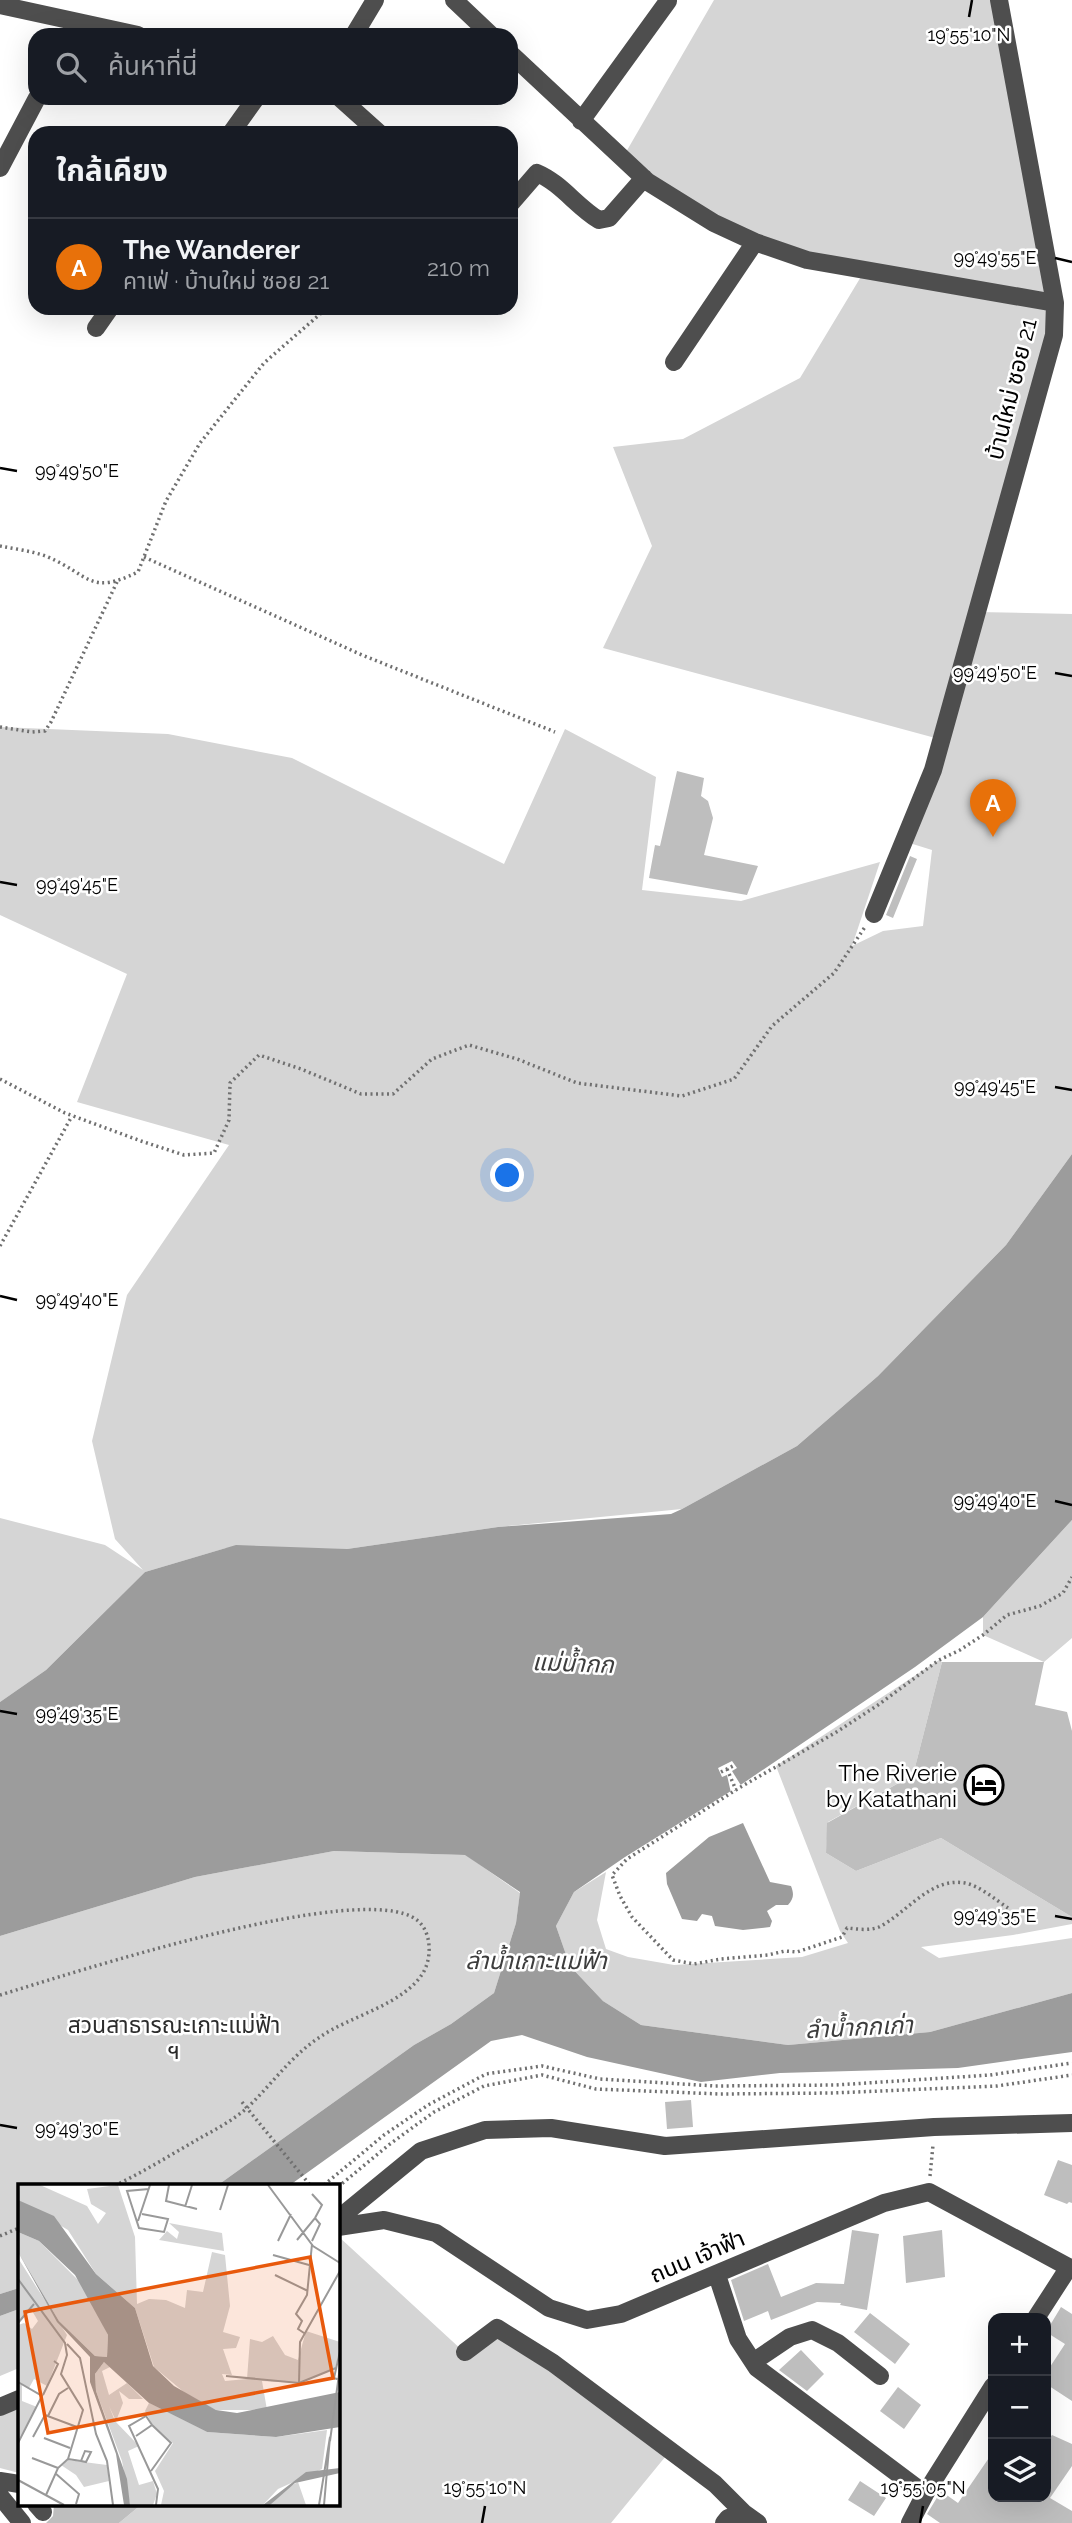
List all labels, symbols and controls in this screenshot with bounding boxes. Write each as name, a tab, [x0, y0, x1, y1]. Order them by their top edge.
text: 19°55'10"N	[927, 24, 1011, 45]
search box	[28, 28, 518, 105]
icon: search	[52, 48, 90, 86]
text: ค้นหาที่นี่	[108, 51, 198, 81]
text: ใกล้เคียง	[56, 153, 168, 188]
text: The Wanderer	[123, 235, 300, 265]
text: 99°49'55"E	[954, 247, 1036, 268]
text: A	[71, 254, 87, 281]
text: 210 m	[427, 254, 490, 281]
text: คาเฟ่ · บ้านใหม่ ซอย 21	[123, 267, 329, 294]
street label: บ้านใหม่ ซอย 21	[980, 315, 1042, 463]
text: 99°49'50"E	[35, 460, 119, 481]
text: 99°49'50"E	[953, 662, 1037, 683]
pin: A	[970, 779, 1016, 837]
text: 99°49'45"E	[36, 874, 118, 895]
text: 99°49'45"E	[954, 1076, 1036, 1097]
your location	[490, 1158, 524, 1192]
text: 99°49'40"E	[36, 1289, 118, 1310]
text: 99°49'40"E	[954, 1490, 1036, 1511]
water label: แม่น้ำกก	[532, 1645, 616, 1679]
text: 99°49'35"E	[36, 1703, 118, 1724]
place label: The Riverie by Katathani	[826, 1759, 957, 1812]
hotel icon: The Riverie by Katathani	[963, 1764, 1005, 1806]
text: 99°49'35"E	[954, 1905, 1036, 1926]
water label: ลำน้ำเกาะแม่ฟ้า	[465, 1944, 608, 1975]
water label: ลำน้ำกกเก่า	[804, 2008, 915, 2044]
park label: สวนสาธารณะเกาะแม่ฟ้า ฯ	[68, 2011, 280, 2064]
text: 99°49'30"E	[35, 2118, 119, 2139]
inset map	[18, 2184, 340, 2506]
street label: ถนน เจ้าฟ้า	[645, 2224, 749, 2288]
map controls	[988, 2313, 1051, 2502]
button: +	[988, 2313, 1051, 2376]
button: −	[988, 2376, 1051, 2439]
button: layers	[988, 2439, 1051, 2502]
text: 19°55'10"N	[443, 2477, 527, 2498]
text: 19°55'05"N	[880, 2477, 966, 2498]

